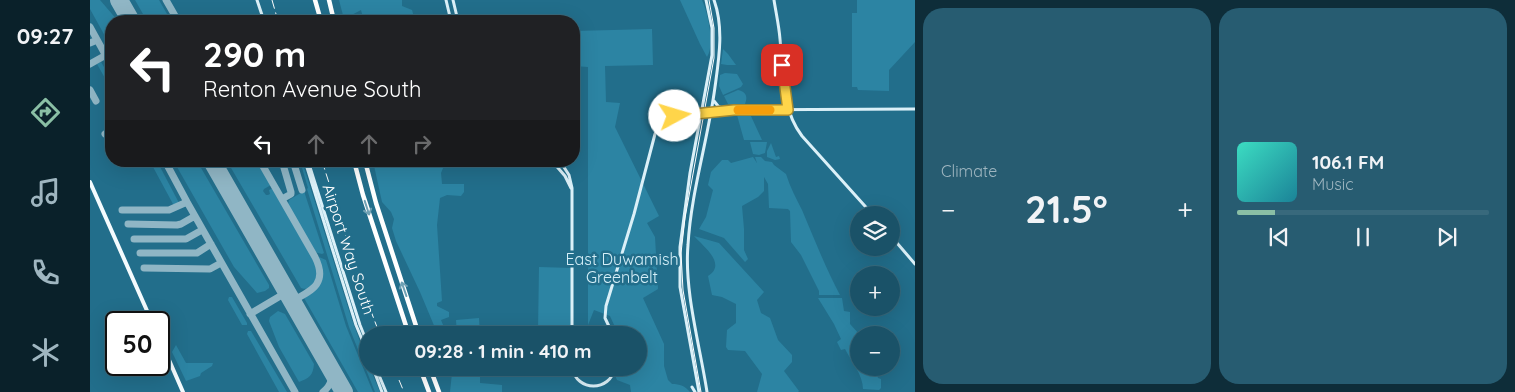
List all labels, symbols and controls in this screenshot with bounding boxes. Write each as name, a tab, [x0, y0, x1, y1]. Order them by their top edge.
text: 09:27	[17, 22, 73, 50]
text: 290 m	[203, 32, 306, 76]
icon: left	[120, 35, 185, 100]
pin	[761, 44, 803, 86]
icon: arrive	[768, 51, 796, 79]
text: Renton Avenue South	[203, 75, 422, 103]
position arrow	[648, 89, 700, 141]
icon: directions	[28, 95, 63, 130]
icon: left	[249, 130, 277, 158]
icon: ahead	[302, 130, 330, 158]
icon: ahead	[355, 130, 383, 158]
icon: right	[408, 130, 436, 158]
text: 106.1 FM	[1312, 150, 1384, 174]
text: Climate	[941, 161, 997, 181]
text: Music	[1312, 174, 1354, 194]
icon: music	[28, 175, 63, 210]
street label: Airport Way South	[318, 181, 380, 317]
text: 21.5°	[1025, 185, 1108, 233]
text: −	[941, 192, 956, 227]
text: +	[1177, 192, 1193, 227]
one-way arrow	[363, 200, 372, 216]
map controls	[850, 206, 900, 376]
button: layers	[850, 206, 900, 256]
icon: previous	[1265, 223, 1293, 251]
icon: pause	[1349, 223, 1377, 251]
icon: next	[1433, 223, 1461, 251]
park label: East Duwamish Greenbelt	[565, 249, 679, 287]
icon: phone	[28, 255, 63, 290]
button: +	[850, 266, 900, 316]
one-way arrow	[399, 282, 408, 297]
speed limit sign: 50	[105, 311, 170, 376]
button: −	[850, 326, 900, 376]
icon: climate	[28, 335, 63, 370]
text: 09:28 · 1 min · 410 m	[414, 339, 592, 363]

